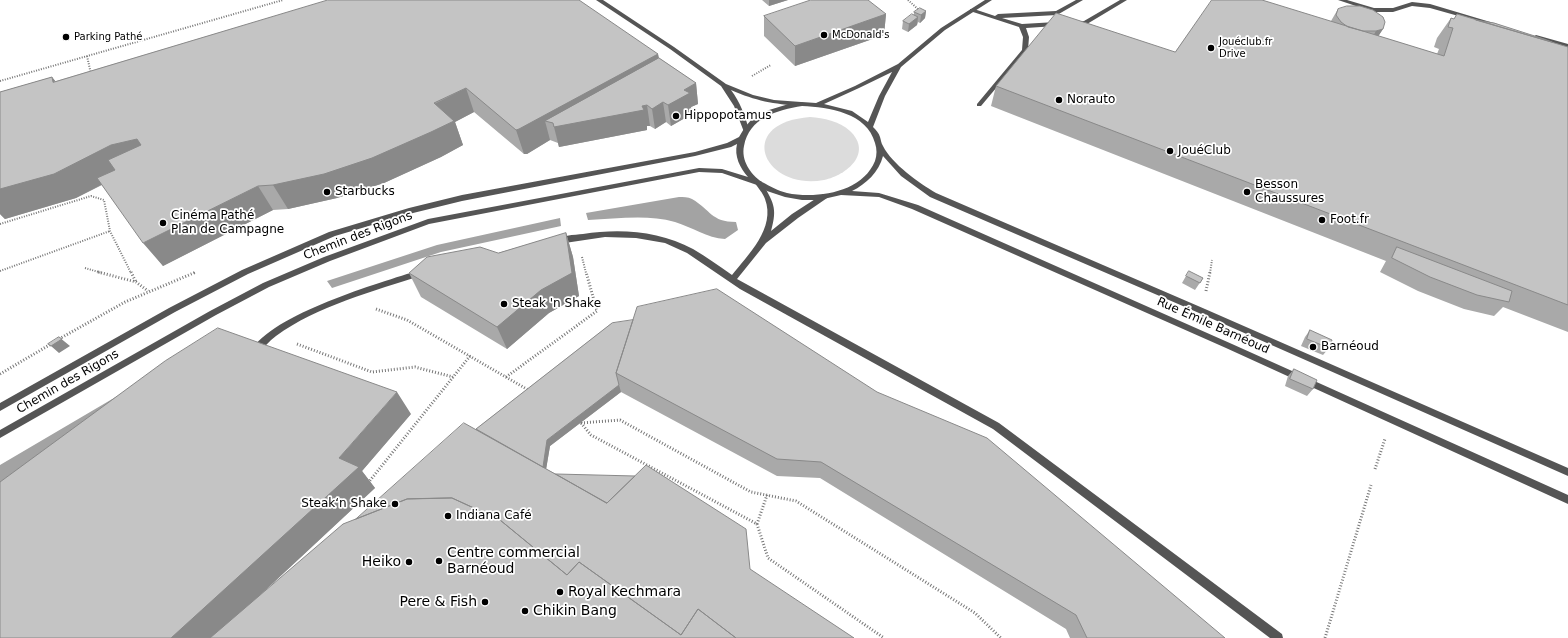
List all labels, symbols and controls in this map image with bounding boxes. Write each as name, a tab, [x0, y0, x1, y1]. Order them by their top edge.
place label: McDonald's	[832, 29, 889, 41]
marker: McDonald's	[819, 30, 829, 40]
place label: Parking Pathé	[74, 31, 142, 43]
marker: Parking Pathé	[61, 32, 71, 42]
place label: Jouéclub.fr Drive	[1219, 36, 1272, 60]
marker: Jouéclub.fr Drive	[1206, 43, 1216, 53]
place label: Norauto	[1067, 93, 1115, 107]
marker: Norauto	[1054, 95, 1064, 105]
place label: Hippopotamus	[684, 109, 771, 123]
marker: Hippopotamus	[671, 111, 681, 121]
place label: JouéClub	[1178, 144, 1231, 158]
marker: JouéClub	[1165, 146, 1175, 156]
place label: Besson Chaussures	[1255, 178, 1324, 206]
place label: Starbucks	[335, 185, 395, 199]
marker: Starbucks	[322, 187, 332, 197]
marker: Besson Chaussures	[1242, 187, 1252, 197]
place label: Cinéma Pathé Plan de Campagne	[171, 209, 284, 237]
street label: Chemin des Rigons	[302, 209, 414, 263]
place label: Foot.fr	[1330, 213, 1369, 227]
marker: Foot.fr	[1317, 215, 1327, 225]
marker: Cinéma Pathé Plan de Campagne	[158, 218, 168, 228]
street label: Rue Émile Barnéoud	[1155, 295, 1271, 357]
place label: Steak 'n Shake	[512, 297, 601, 311]
marker: Steak 'n Shake	[499, 299, 509, 309]
place label: Barnéoud	[1321, 340, 1379, 354]
marker: Barnéoud	[1308, 342, 1318, 352]
street label: Chemin des Rigons	[14, 347, 122, 417]
place label: Steak‘n Shake	[301, 497, 387, 511]
marker: Steak‘n Shake	[390, 499, 400, 509]
place label: Indiana Café	[456, 509, 532, 523]
marker: Indiana Café	[443, 511, 453, 521]
place label: Centre commercial Barnéoud	[447, 545, 580, 578]
place label: Heiko	[362, 554, 401, 570]
marker: Centre commercial Barnéoud	[434, 556, 444, 566]
marker: Heiko	[404, 557, 414, 567]
place label: Royal Kechmara	[568, 584, 681, 600]
marker: Royal Kechmara	[555, 587, 565, 597]
place label: Pere & Fish	[399, 594, 477, 610]
marker: Pere & Fish	[480, 597, 490, 607]
place label: Chikin Bang	[533, 603, 617, 619]
marker: Chikin Bang	[520, 606, 530, 616]

